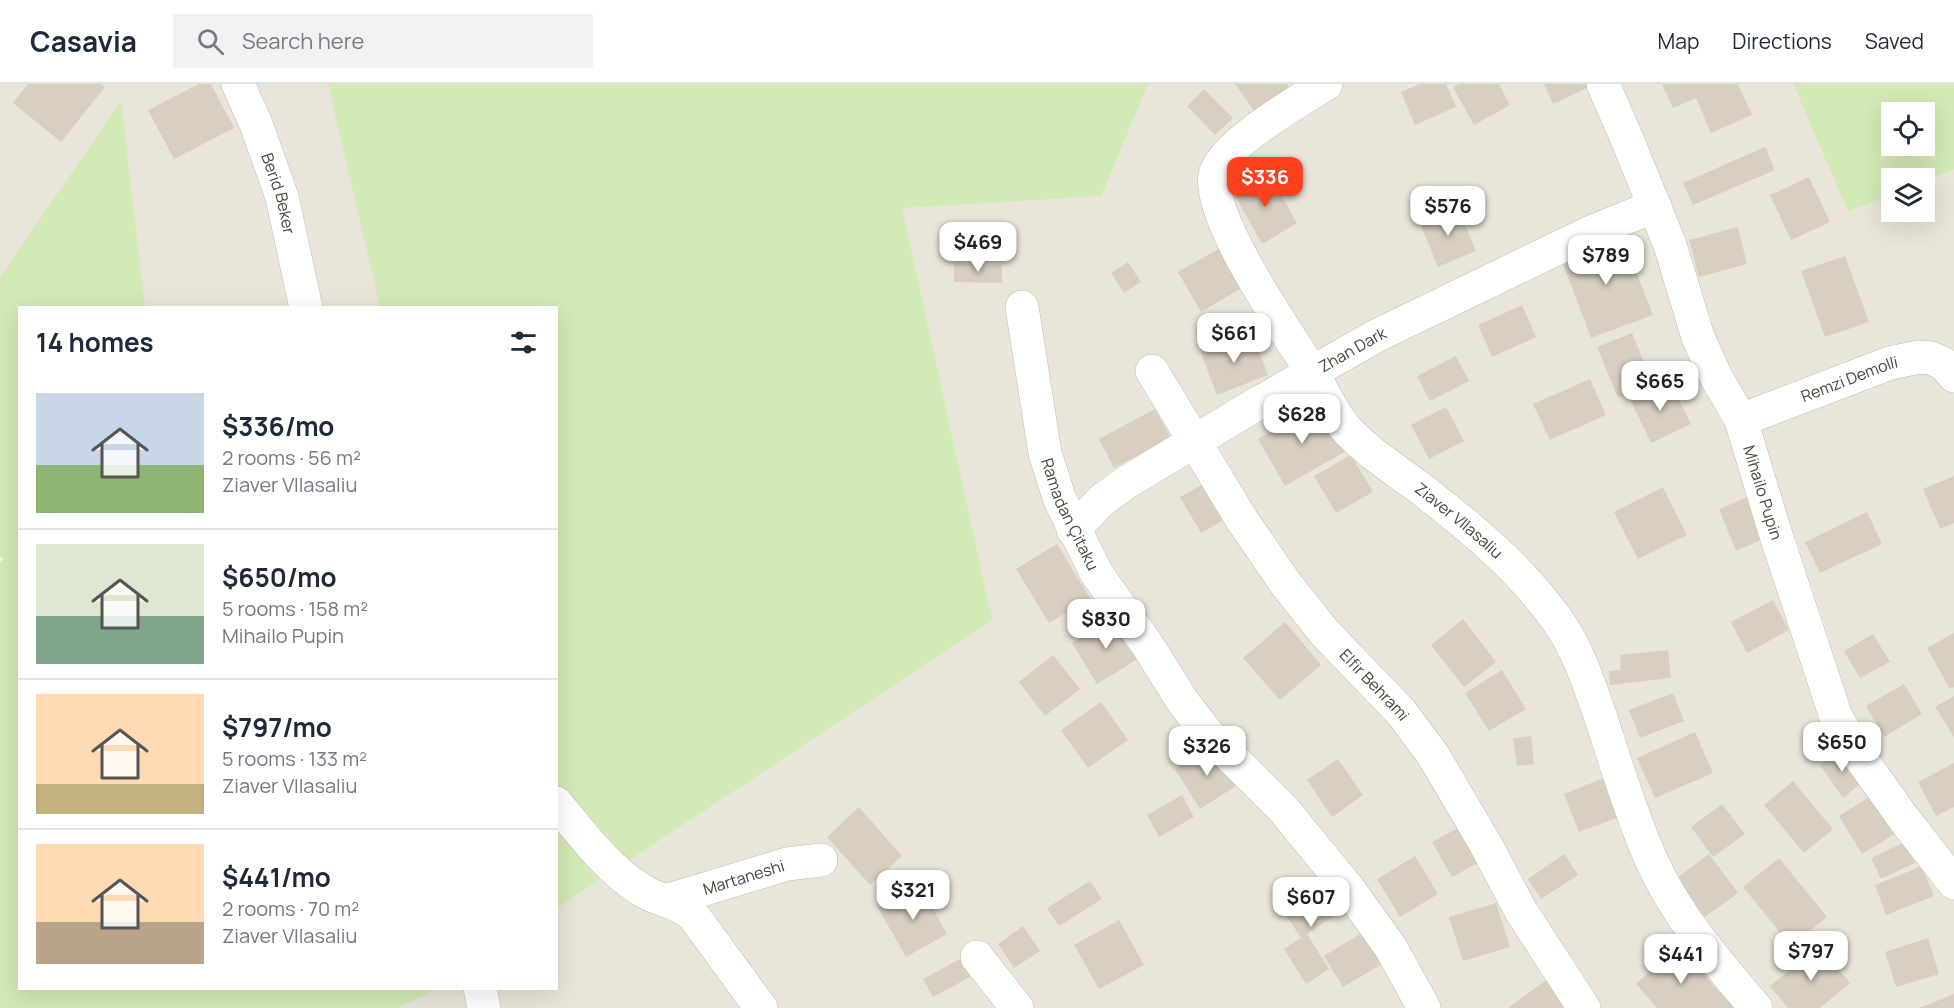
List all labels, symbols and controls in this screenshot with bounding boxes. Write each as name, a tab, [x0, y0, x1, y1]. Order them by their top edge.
search box	[173, 14, 593, 68]
text: Casavia	[30, 22, 137, 60]
icon: search	[194, 25, 227, 58]
text: Search here	[242, 26, 364, 56]
text: Map	[1658, 27, 1699, 55]
text: Directions	[1732, 27, 1832, 55]
text: Saved	[1865, 27, 1924, 55]
map controls	[1881, 102, 1935, 222]
button: locate	[1881, 102, 1935, 156]
street label: Berid Beker	[256, 150, 301, 236]
pin: $336	[1229, 157, 1301, 208]
text: $336	[1241, 163, 1289, 190]
button: layers	[1881, 168, 1935, 222]
pin: $576	[1412, 186, 1484, 237]
text: $576	[1424, 192, 1472, 219]
pin: $469	[942, 222, 1014, 273]
text: $469	[953, 228, 1003, 255]
pin: $789	[1570, 235, 1642, 286]
text: $789	[1582, 241, 1630, 268]
pin: $661	[1198, 313, 1270, 364]
text: $661	[1211, 319, 1257, 346]
street label: Zhan Dark	[1315, 321, 1391, 377]
text: 14 homes	[36, 324, 154, 360]
icon: filters	[507, 326, 540, 359]
street label: Remzi Demolli	[1798, 351, 1900, 407]
pin: $665	[1624, 361, 1696, 412]
text: $665	[1635, 367, 1685, 394]
pin: $628	[1266, 394, 1338, 445]
text: $628	[1277, 400, 1327, 427]
text: $336/mo	[222, 408, 334, 444]
icon: home	[84, 417, 156, 489]
street label: Mihailo Pupin	[1738, 443, 1788, 543]
text: 2 rooms · 56 m²	[222, 444, 361, 471]
street label: Ramadan Çitaku	[1036, 455, 1104, 574]
text: Ziaver Vllasaliu	[222, 471, 357, 498]
street label: Ziaver Vllasaliu	[1410, 477, 1508, 563]
text: $650/mo	[222, 559, 337, 595]
icon: home	[84, 568, 156, 640]
text: 5 rooms · 158 m²	[222, 595, 368, 622]
pin: $830	[1070, 599, 1142, 650]
text: $830	[1081, 605, 1131, 632]
text: Mihailo Pupin	[222, 622, 344, 649]
street label: Elfir Behrami	[1335, 644, 1415, 725]
text: $797/mo	[222, 709, 332, 745]
icon: home	[84, 718, 156, 790]
pin: $650	[1806, 722, 1878, 773]
pin: $326	[1171, 726, 1243, 777]
text: $650	[1817, 728, 1867, 755]
text: $326	[1183, 732, 1231, 759]
text: 5 rooms · 133 m²	[222, 745, 367, 772]
text: Ziaver Vllasaliu	[222, 772, 357, 799]
street label: Martaneshi	[700, 854, 787, 900]
text: $441/mo	[222, 859, 331, 895]
icon: home	[84, 868, 156, 940]
pin: $321	[877, 870, 949, 921]
text: $321	[891, 876, 935, 903]
pin: $607	[1275, 877, 1347, 928]
text: $607	[1287, 883, 1335, 910]
text: 2 rooms · 70 m²	[222, 895, 359, 922]
text: Ziaver Vllasaliu	[222, 922, 357, 949]
pin: $797	[1775, 931, 1847, 982]
pin: $441	[1645, 934, 1717, 985]
text: $797	[1788, 937, 1834, 964]
text: $441	[1658, 940, 1704, 967]

